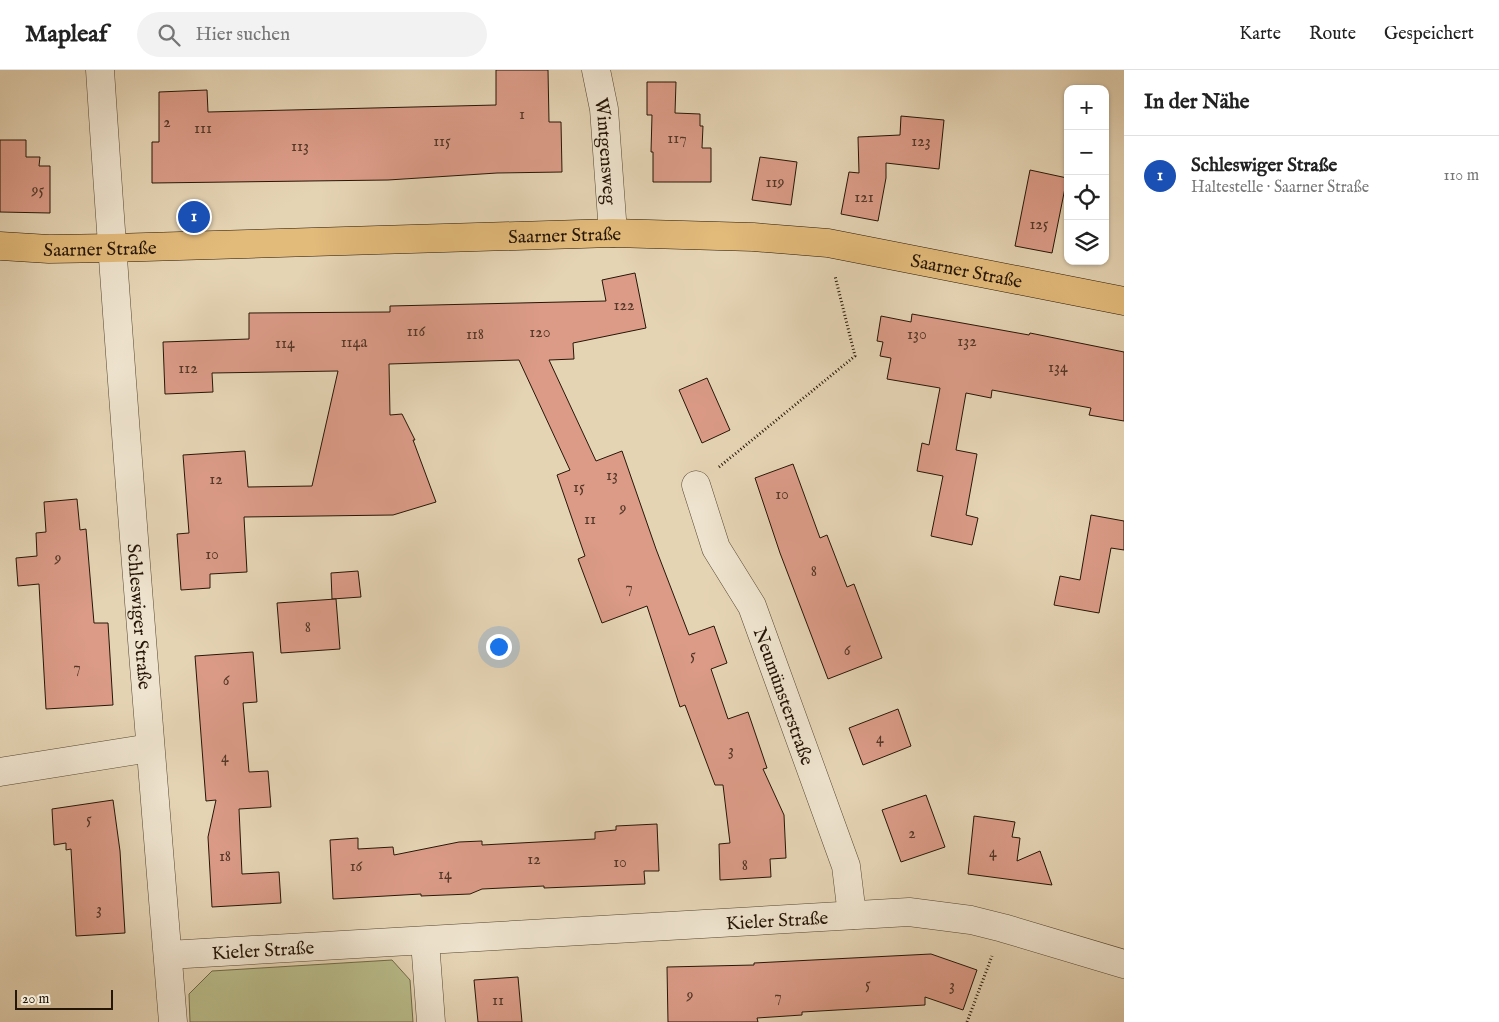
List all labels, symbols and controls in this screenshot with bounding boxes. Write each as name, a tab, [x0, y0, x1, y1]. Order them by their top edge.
search box	[137, 12, 487, 57]
text: Mapleaf	[25, 19, 107, 50]
icon: search	[155, 21, 183, 49]
text: Hier suchen	[195, 23, 290, 47]
text: Karte	[1239, 23, 1281, 46]
text: Route	[1309, 23, 1356, 46]
text: Gespeichert	[1384, 23, 1474, 46]
map controls	[1064, 85, 1109, 265]
button: +	[1064, 85, 1109, 130]
text: In der Nähe	[1144, 89, 1250, 116]
street label: Wintgensweg	[588, 96, 621, 206]
house number: 1	[519, 105, 525, 125]
house number: 2	[163, 113, 171, 133]
house number: 111	[194, 119, 212, 139]
house number: 117	[667, 129, 687, 149]
button: −	[1064, 130, 1109, 175]
house number: 115	[433, 132, 451, 152]
house number: 123	[911, 132, 931, 152]
house number: 113	[291, 137, 309, 157]
text: Schleswiger Straße	[1191, 154, 1337, 178]
text: 1	[1157, 166, 1163, 186]
text: 110 m	[1443, 166, 1479, 186]
house number: 119	[766, 173, 784, 193]
button: locate	[1064, 175, 1109, 220]
text: Haltestelle · Saarner Straße	[1191, 178, 1369, 198]
house number: 95	[31, 181, 45, 201]
house number: 121	[854, 188, 874, 208]
pin: 1	[178, 198, 210, 236]
house number: 125	[1029, 215, 1049, 235]
button: layers	[1064, 220, 1109, 265]
street label: Saarner Straße	[508, 223, 622, 250]
street label: Saarner Straße	[42, 237, 157, 263]
street label: Saarner Straße	[909, 249, 1024, 295]
house number: 122	[614, 296, 634, 316]
house number: 116	[407, 322, 426, 342]
house number: 120	[529, 323, 551, 343]
house number: 118	[466, 325, 484, 345]
house number: 130	[907, 325, 927, 345]
house number: 132	[957, 332, 977, 352]
house number: 114a	[341, 333, 367, 353]
house number: 114	[275, 334, 295, 354]
house number: 134	[1048, 358, 1068, 378]
house number: 112	[178, 359, 198, 379]
house number: 13	[606, 466, 618, 486]
house number: 12	[209, 470, 223, 490]
house number: 15	[573, 478, 585, 498]
house number: 10	[775, 485, 789, 505]
house number: 9	[619, 499, 627, 519]
house number: 11	[584, 510, 596, 530]
street label: Schleswiger Straße	[120, 543, 156, 691]
house number: 10	[205, 545, 219, 565]
house number: 9	[54, 549, 62, 569]
house number: 8	[811, 562, 817, 582]
house number: 7	[625, 578, 633, 598]
house number: 8	[305, 618, 311, 638]
street label: Neumünsterstraße	[747, 624, 819, 769]
your location	[486, 634, 512, 660]
house number: 6	[844, 641, 851, 661]
house number: 5	[690, 646, 696, 666]
house number: 7	[73, 658, 81, 678]
house number: 6	[223, 671, 230, 691]
house number: 4	[876, 729, 884, 749]
house number: 3	[728, 741, 734, 761]
house number: 4	[221, 748, 229, 768]
house number: 5	[86, 810, 92, 830]
house number: 2	[908, 824, 916, 844]
house number: 4	[989, 843, 997, 863]
house number: 18	[219, 847, 231, 867]
house number: 12	[527, 850, 541, 870]
house number: 10	[613, 853, 627, 873]
house number: 8	[742, 856, 748, 876]
house number: 16	[350, 857, 363, 877]
house number: 14	[438, 865, 452, 885]
house number: 3	[96, 900, 102, 920]
street label: Kieler Straße	[725, 907, 829, 937]
street label: Kieler Straße	[211, 937, 315, 966]
house number: 5	[865, 975, 871, 995]
house number: 3	[949, 976, 955, 996]
house number: 9	[686, 986, 694, 1006]
scale bar	[15, 987, 112, 1010]
house number: 7	[774, 987, 782, 1007]
text: 20 m	[22, 990, 49, 1008]
house number: 11	[492, 991, 504, 1011]

